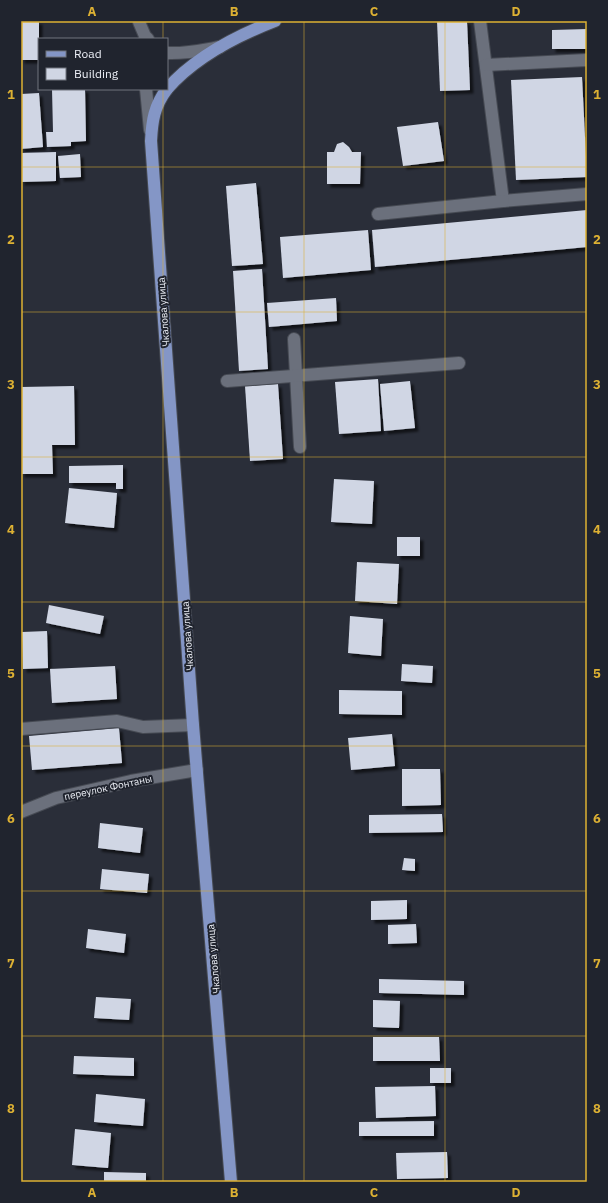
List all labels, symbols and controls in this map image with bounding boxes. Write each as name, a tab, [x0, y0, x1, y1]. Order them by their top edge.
text: A	[88, 3, 97, 20]
text: B	[230, 3, 239, 20]
text: C	[370, 3, 379, 20]
text: D	[511, 3, 521, 20]
legend	[38, 38, 168, 90]
text: Road	[74, 46, 102, 61]
text: Building	[74, 66, 119, 81]
text: 1	[7, 86, 15, 103]
text: 1	[593, 86, 601, 103]
text: 2	[7, 231, 15, 248]
text: 2	[593, 231, 601, 248]
street label: Чкалова улица	[155, 276, 172, 347]
text: 3	[7, 376, 15, 393]
text: 3	[593, 376, 601, 393]
text: 4	[7, 521, 15, 538]
text: 4	[593, 521, 601, 538]
street label: Чкалова улица	[179, 600, 196, 671]
text: 5	[7, 665, 15, 682]
text: 5	[593, 665, 601, 682]
street label: переулок Фонтаны	[63, 772, 153, 803]
text: 6	[7, 810, 15, 827]
text: 6	[593, 810, 601, 827]
street label: Чкалова улица	[204, 923, 223, 994]
text: 7	[7, 955, 15, 972]
text: 7	[593, 955, 601, 972]
text: 8	[7, 1100, 15, 1117]
text: 8	[593, 1100, 601, 1117]
text: A	[88, 1184, 97, 1201]
text: B	[230, 1184, 239, 1201]
text: C	[370, 1184, 379, 1201]
text: D	[511, 1184, 521, 1201]

